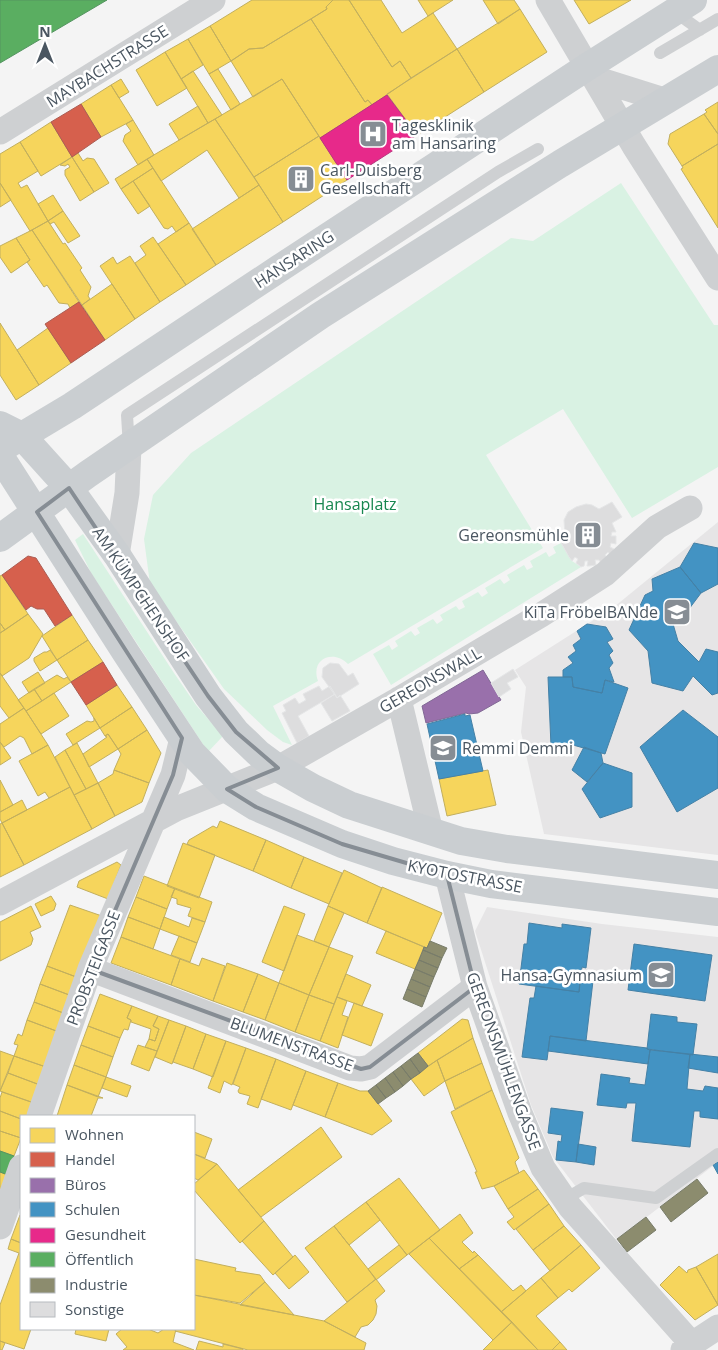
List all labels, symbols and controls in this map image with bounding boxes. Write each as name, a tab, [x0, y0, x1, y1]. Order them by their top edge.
north arrow	[20, 20, 70, 70]
street label: MAYBACHSTRASSE	[42, 20, 172, 112]
text: N	[39, 22, 51, 41]
place label: Tagesklinik am Hansaring	[392, 114, 496, 154]
hospital icon: Tagesklinik am Hansaring	[358, 119, 388, 149]
place label: Carl-Duisberg Gesellschaft	[320, 159, 422, 199]
building icon: Carl-Duisberg Gesellschaft	[286, 164, 316, 194]
street label: HANSARING	[250, 225, 338, 293]
park label: Hansaplatz	[314, 493, 396, 515]
building icon: Gereonsmühle	[573, 520, 603, 550]
street label: AM KÜMPCHENSHOF	[88, 522, 194, 666]
place label: Gereonsmühle	[458, 524, 569, 546]
school or university icon: KiTa FröbelBANde	[662, 597, 692, 627]
place label: KiTa FröbelBANde	[524, 601, 658, 623]
street label: GEREONSWALL	[375, 642, 485, 718]
school or university icon: Remmi Demmi	[428, 733, 458, 763]
place label: Remmi Demmi	[462, 737, 573, 759]
street label: KYOTOSTRASSE	[406, 854, 524, 898]
street label: PROBSTEIGASSE	[61, 907, 125, 1029]
school or university icon: Hansa-Gymnasium	[646, 960, 676, 990]
place label: Hansa-Gymnasium	[500, 964, 642, 986]
street label: GEREONSMÜHLENGASSE	[462, 969, 546, 1153]
street label: BLUMENSTRASSE	[227, 1011, 357, 1077]
legend	[20, 1115, 195, 1330]
text: Wohnen	[65, 1124, 124, 1144]
text: Handel	[65, 1149, 115, 1169]
text: Büros	[65, 1174, 106, 1194]
text: Schulen	[65, 1199, 120, 1219]
text: Gesundheit	[65, 1224, 146, 1244]
text: Öffentlich	[65, 1249, 134, 1269]
text: Industrie	[65, 1274, 128, 1294]
text: Sonstige	[65, 1299, 124, 1319]

